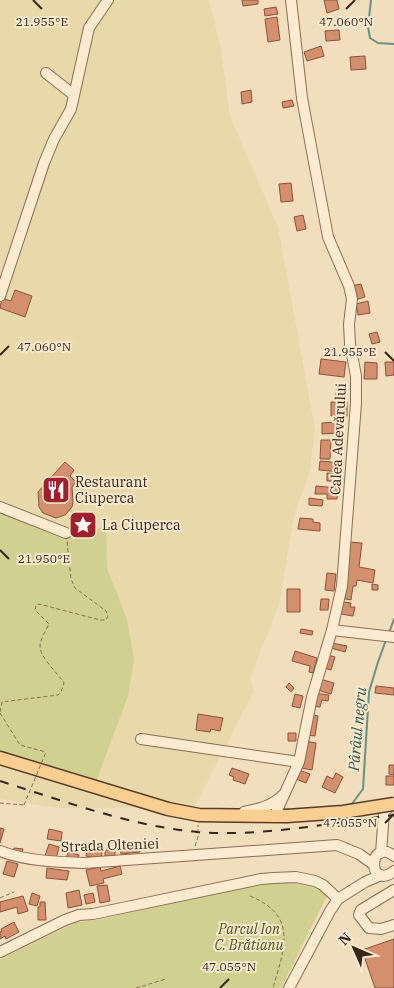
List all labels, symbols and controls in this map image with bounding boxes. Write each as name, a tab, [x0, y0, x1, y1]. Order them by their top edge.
text: 21.955°E	[16, 14, 68, 29]
text: 47.060°N	[319, 14, 373, 29]
text: 47.060°N	[17, 339, 71, 354]
text: 21.955°E	[324, 344, 376, 359]
street label: Calea Adevărului	[326, 382, 350, 496]
place label: Restaurant Ciuperca	[75, 473, 147, 507]
restaurant icon: Restaurant Ciuperca	[41, 475, 71, 505]
place icon: La Ciuperca	[68, 510, 98, 540]
place label: La Ciuperca	[102, 516, 181, 534]
text: 21.950°E	[18, 551, 70, 566]
water label: Pârâul negru	[344, 686, 370, 773]
text: 47.055°N	[323, 815, 377, 830]
street label: Strada Olteniei	[61, 834, 159, 856]
park label: Parcul Ion C. Brătianu	[214, 920, 284, 954]
north arrow	[329, 923, 379, 973]
text: N	[335, 929, 355, 949]
text: 47.055°N	[202, 959, 256, 974]

